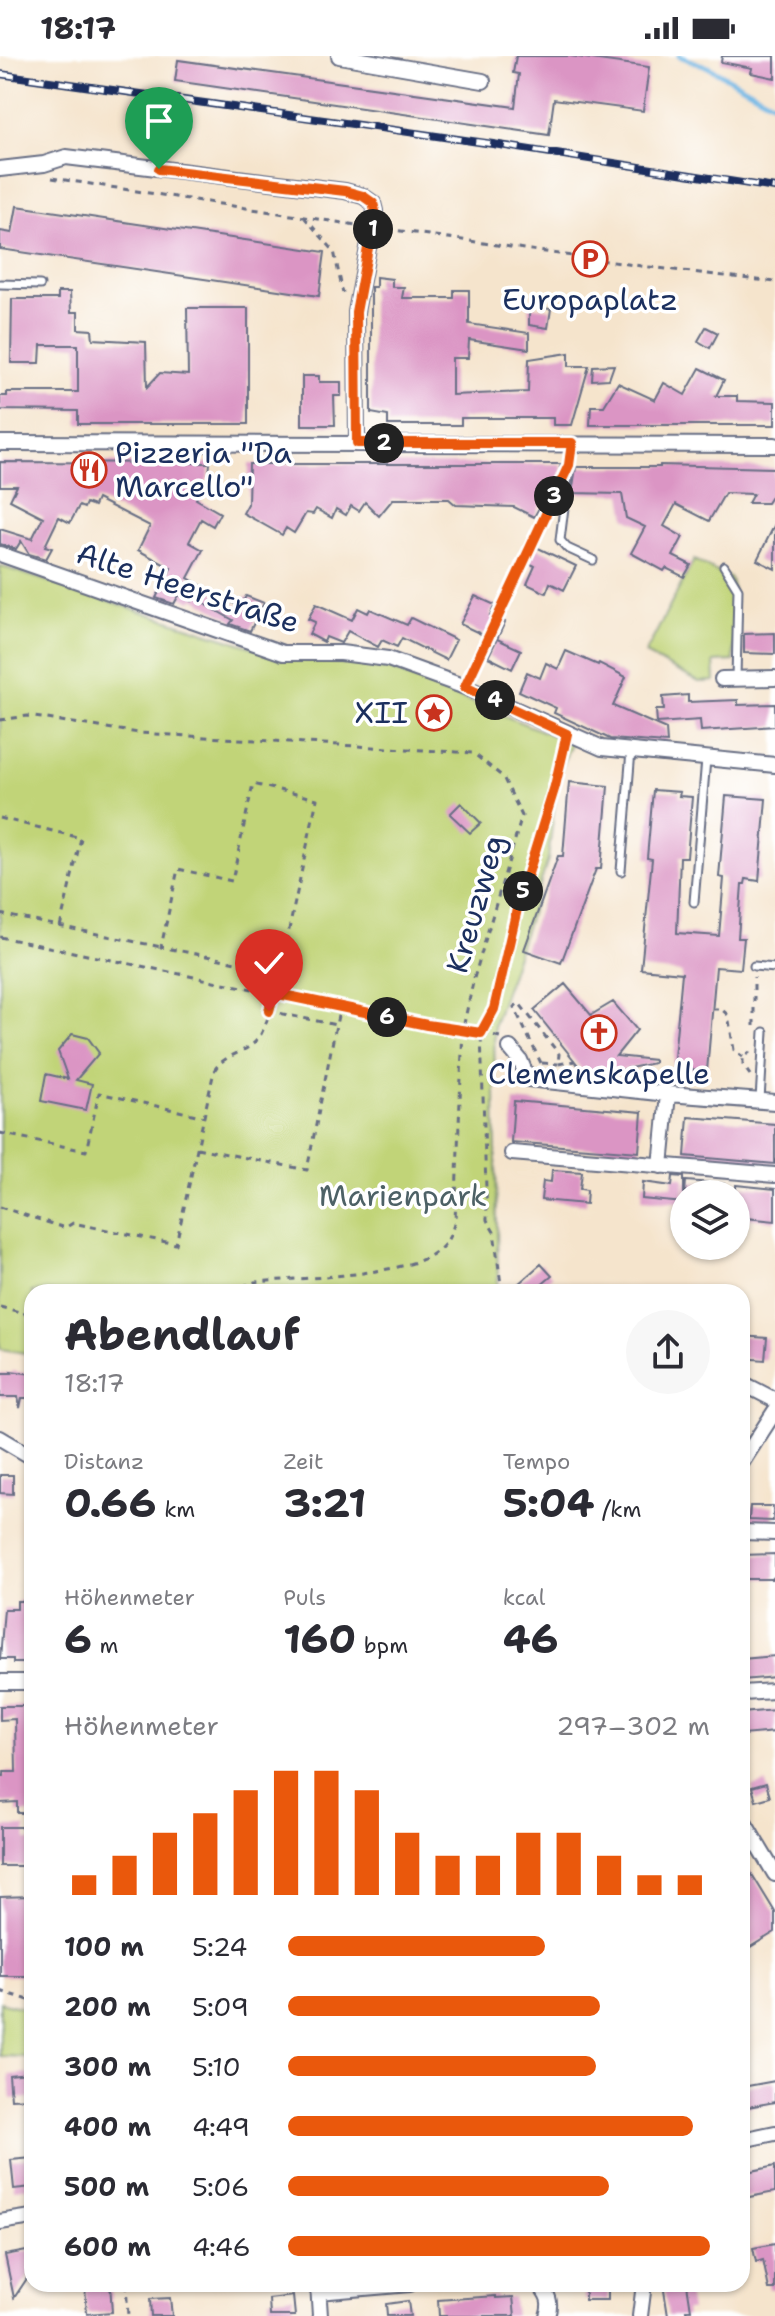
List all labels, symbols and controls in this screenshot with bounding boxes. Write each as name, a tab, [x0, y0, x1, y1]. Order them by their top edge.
text: 18:17	[40, 8, 116, 49]
pin	[125, 87, 193, 169]
icon: arrive	[137, 99, 181, 143]
pin: 1	[353, 209, 393, 249]
text: 1	[368, 214, 378, 243]
parking icon: Europaplatz	[571, 240, 609, 278]
place label: Europaplatz	[502, 279, 678, 320]
pin: 2	[364, 423, 404, 463]
text: 2	[376, 428, 392, 457]
place label: Pizzeria "Da Marcello"	[115, 432, 292, 507]
restaurant icon: Pizzeria "Da Marcello"	[70, 451, 108, 489]
pin: 3	[534, 476, 574, 516]
text: 3	[546, 481, 562, 510]
street label: Alte Heerstraße	[71, 532, 305, 643]
pin: 4	[475, 680, 515, 720]
text: 4	[487, 685, 503, 714]
place label: XII	[355, 692, 408, 733]
place icon: XII	[415, 694, 453, 732]
street label: Kreuzweg	[436, 830, 515, 978]
pin: 5	[503, 871, 543, 911]
text: 5	[516, 876, 530, 905]
pin	[235, 929, 303, 1011]
icon: check	[247, 941, 291, 985]
pin: 6	[367, 997, 407, 1037]
text: 6	[379, 1002, 395, 1031]
church icon: Clemenskapelle	[580, 1014, 618, 1052]
place label: Clemenskapelle	[488, 1053, 710, 1094]
park label: Marienpark	[319, 1175, 487, 1216]
map controls	[670, 1180, 750, 1260]
button: layers	[670, 1180, 750, 1260]
text: Abendlauf	[64, 1305, 300, 1364]
button: share	[626, 1310, 710, 1394]
text: 18:17	[64, 1365, 125, 1400]
text: Distanz	[64, 1447, 144, 1476]
text: Zeit	[283, 1447, 324, 1476]
text: Tempo	[503, 1447, 570, 1476]
text: 0.66	[64, 1476, 157, 1530]
text: 3:21	[283, 1476, 367, 1530]
text: 5:04	[503, 1476, 595, 1530]
text: km	[157, 1495, 195, 1524]
text: /km	[595, 1495, 641, 1524]
text: Höhenmeter	[64, 1583, 195, 1612]
text: Puls	[283, 1583, 326, 1612]
text: kcal	[503, 1583, 545, 1612]
text: 6	[64, 1612, 92, 1666]
text: 160	[283, 1612, 356, 1666]
text: 46	[503, 1612, 558, 1666]
text: m	[92, 1631, 118, 1660]
text: bpm	[356, 1631, 408, 1660]
text: Höhenmeter	[64, 1708, 219, 1743]
text: 297–302 m	[556, 1708, 710, 1743]
text: 100 m	[64, 1929, 144, 1964]
text: 5:24	[192, 1929, 247, 1964]
text: 200 m	[64, 1989, 151, 2024]
text: 5:09	[192, 1989, 249, 2024]
text: 300 m	[64, 2049, 151, 2084]
text: 5:10	[192, 2049, 241, 2084]
text: 400 m	[64, 2109, 151, 2144]
text: 4:49	[192, 2109, 250, 2144]
text: 500 m	[64, 2169, 149, 2204]
text: 5:06	[192, 2169, 249, 2204]
text: 600 m	[64, 2229, 151, 2264]
text: 4:46	[192, 2229, 251, 2264]

